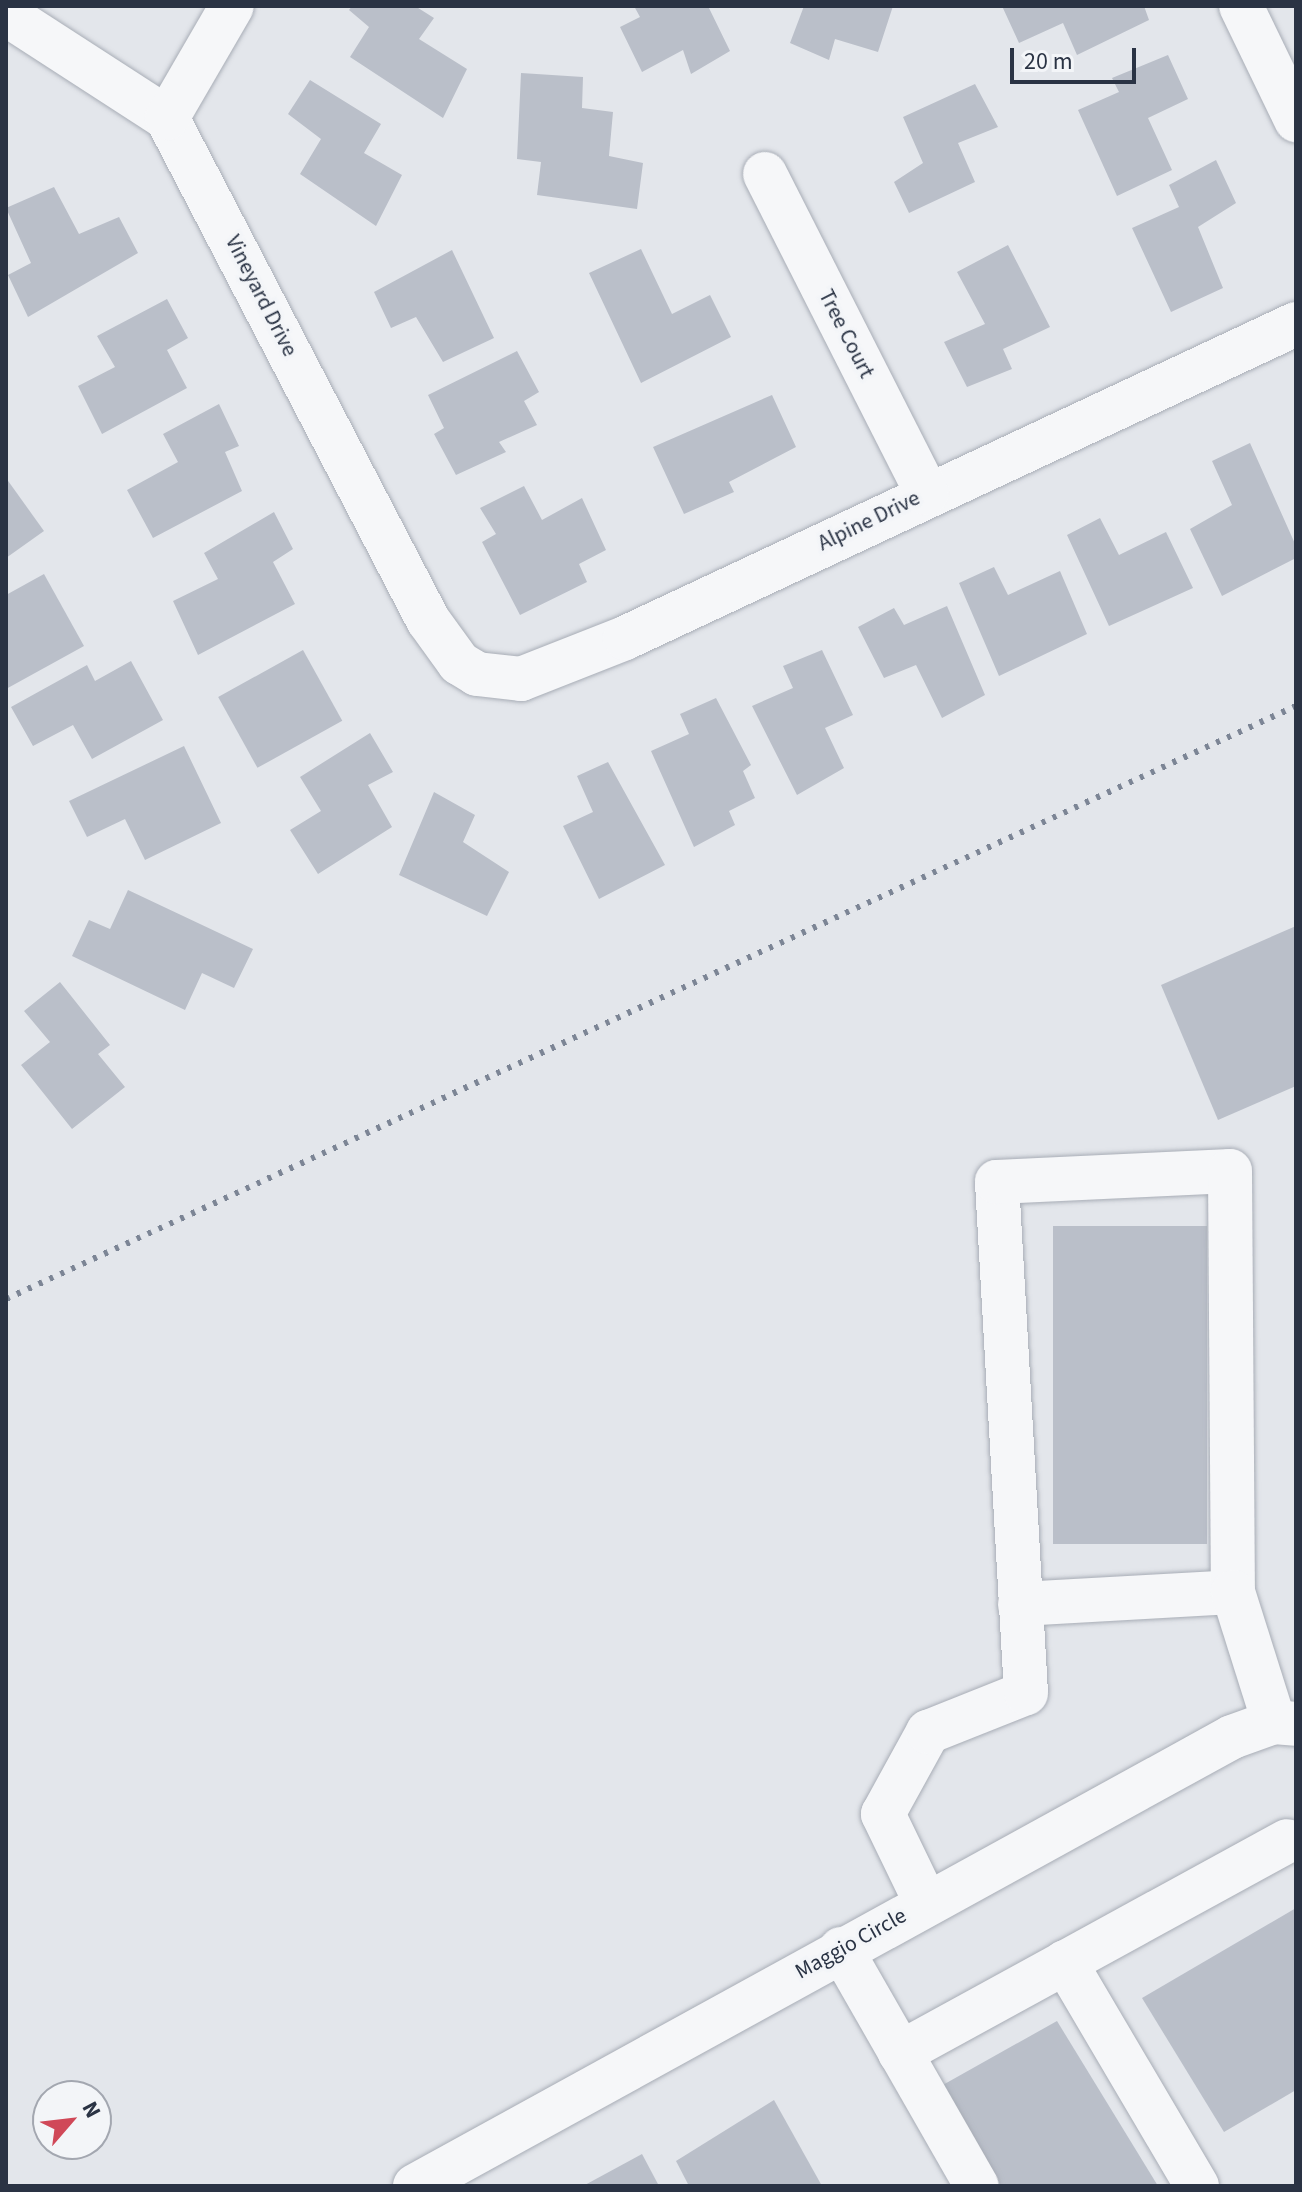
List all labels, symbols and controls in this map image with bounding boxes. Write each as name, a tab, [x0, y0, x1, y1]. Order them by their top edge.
scale bar	[1014, 32, 1140, 82]
text: 20 m	[1024, 44, 1073, 79]
street label: Vineyard Drive	[219, 231, 303, 361]
street label: Tree Court	[812, 285, 880, 383]
street label: Alpine Drive	[814, 485, 924, 557]
street label: Maggio Circle	[791, 1903, 911, 1985]
north arrow	[32, 2080, 112, 2160]
text: N	[74, 2096, 109, 2124]

